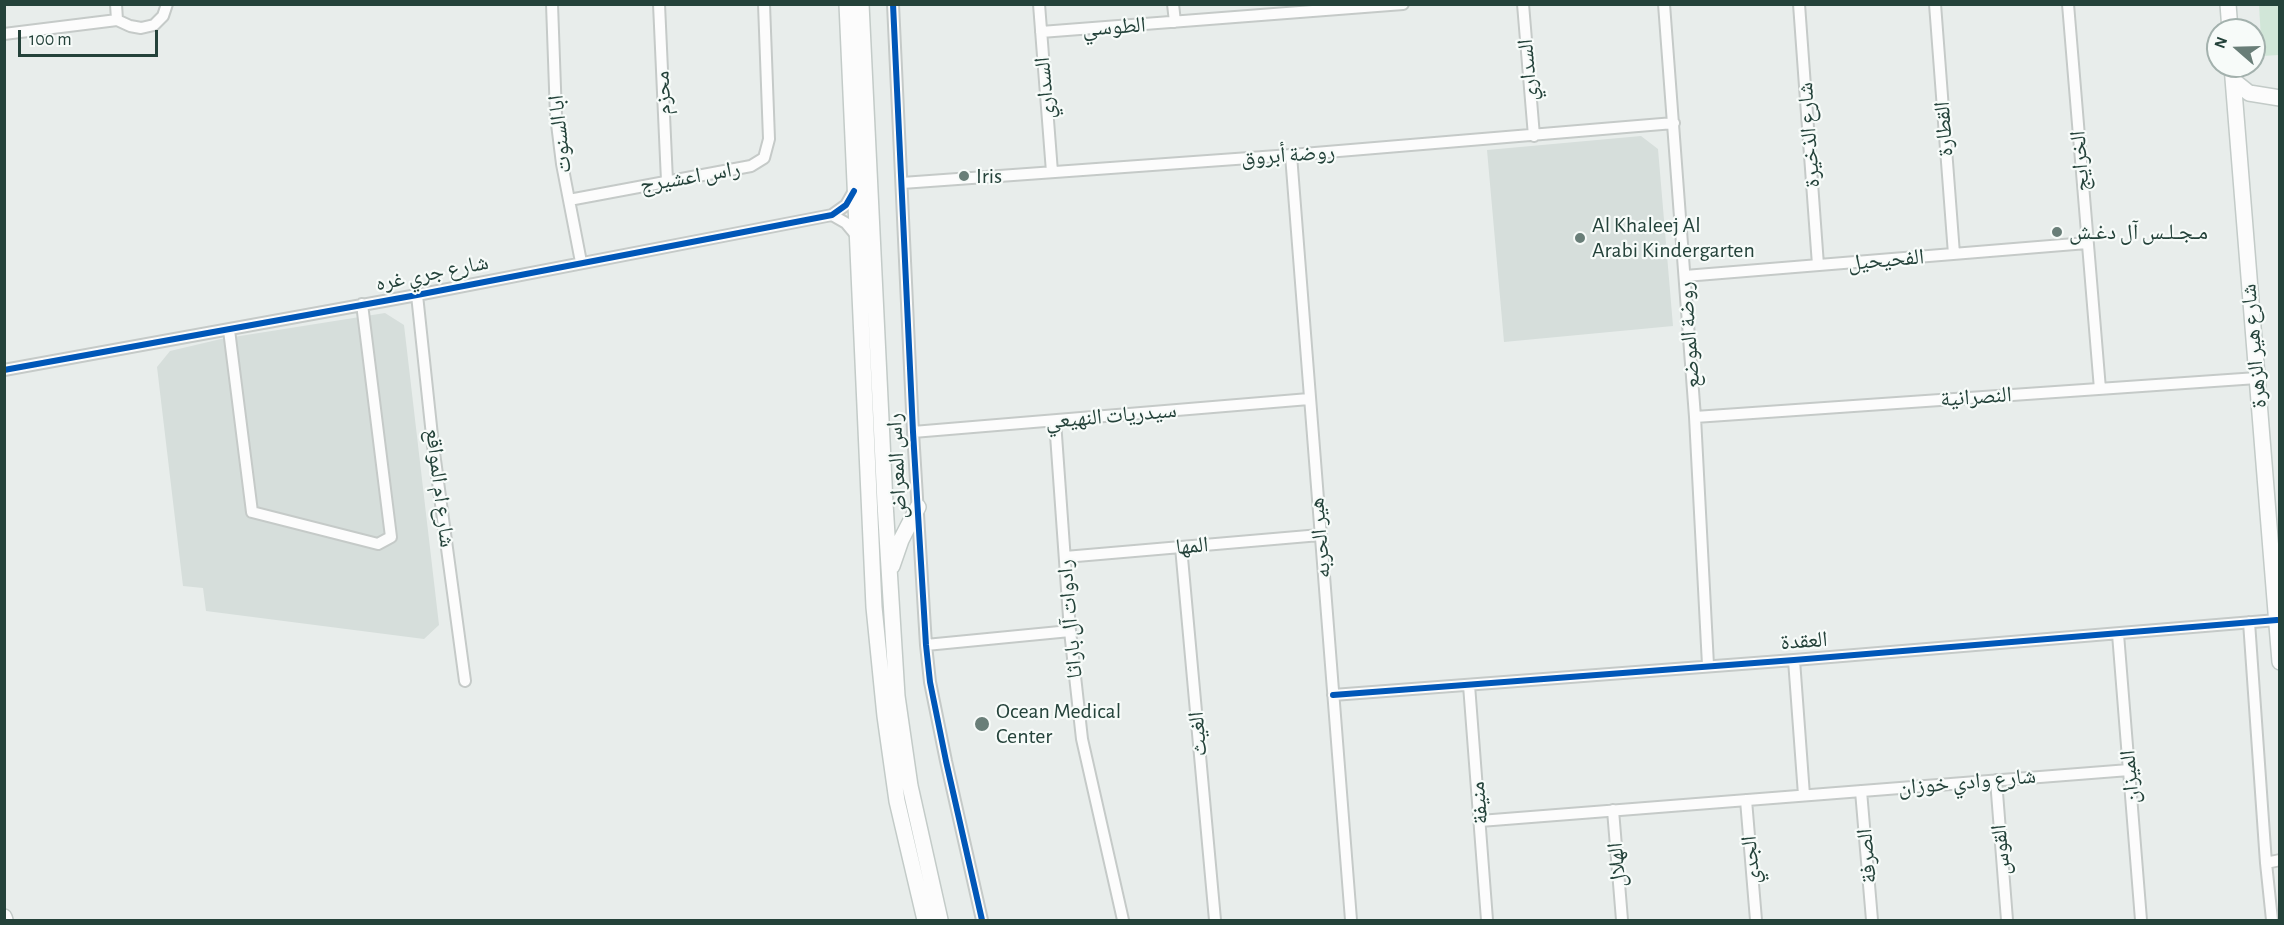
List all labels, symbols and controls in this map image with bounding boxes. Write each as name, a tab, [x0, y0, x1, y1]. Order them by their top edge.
street label: الطوسي	[1081, 12, 1147, 42]
scale bar	[21, 18, 160, 56]
north arrow	[2206, 18, 2266, 78]
text: 100 m	[29, 31, 72, 49]
text: N	[2212, 35, 2230, 50]
street label: السداري	[1512, 38, 1544, 102]
street label: السداري	[1029, 56, 1061, 120]
street label: محزم	[649, 70, 677, 116]
street label: شارع الذخيرة	[1792, 81, 1826, 189]
street label: ابا السنوت	[543, 93, 577, 175]
street label: القطارة	[1929, 101, 1959, 157]
street label: الخرايج	[2065, 130, 2095, 192]
street label: روضة أبروق	[1240, 139, 1336, 171]
street label: راس اعشيرج	[638, 155, 742, 199]
place label: Iris	[976, 163, 1002, 189]
marker: Iris	[957, 169, 971, 183]
place label: Al Khaleej Al Arabi Kindergarten	[1592, 212, 1755, 264]
place label: مـجـلـس آل دغـش	[2069, 219, 2208, 245]
marker: مـجـلـس آل دغـش	[2050, 225, 2064, 239]
marker: Al Khaleej Al Arabi Kindergarten	[1573, 231, 1587, 245]
street label: الفحيحيل	[1847, 244, 1925, 276]
street label: شارع جري غره	[373, 249, 491, 297]
street label: روضة الموضع	[1672, 281, 1706, 389]
street label: شارع هير الزهرة	[2235, 283, 2273, 409]
street label: النصرانية	[1939, 381, 2013, 413]
street label: سيدريات النهيعي	[1044, 397, 1178, 435]
street label: راس المعراض	[881, 412, 913, 520]
street label: شارع ام المواقع	[420, 427, 460, 549]
street label: هير الحربه	[1303, 496, 1337, 580]
street label: المها	[1174, 531, 1210, 561]
street label: رادوات آل باراثا	[1052, 558, 1088, 680]
street label: العقدة	[1780, 626, 1828, 656]
place label: Ocean Medical Center	[996, 698, 1121, 750]
street label: الغيث	[1183, 710, 1213, 758]
marker: Ocean Medical Center	[973, 715, 991, 733]
street label: الميزان	[2115, 749, 2145, 805]
street label: شارع وادي خوزان	[1897, 763, 2037, 801]
street label: منيفة	[1464, 781, 1494, 825]
street label: القوس	[1986, 823, 2016, 877]
street label: الصرفة	[1851, 827, 1883, 885]
street label: الجدي	[1736, 835, 1766, 885]
street label: الهلال	[1602, 842, 1632, 888]

